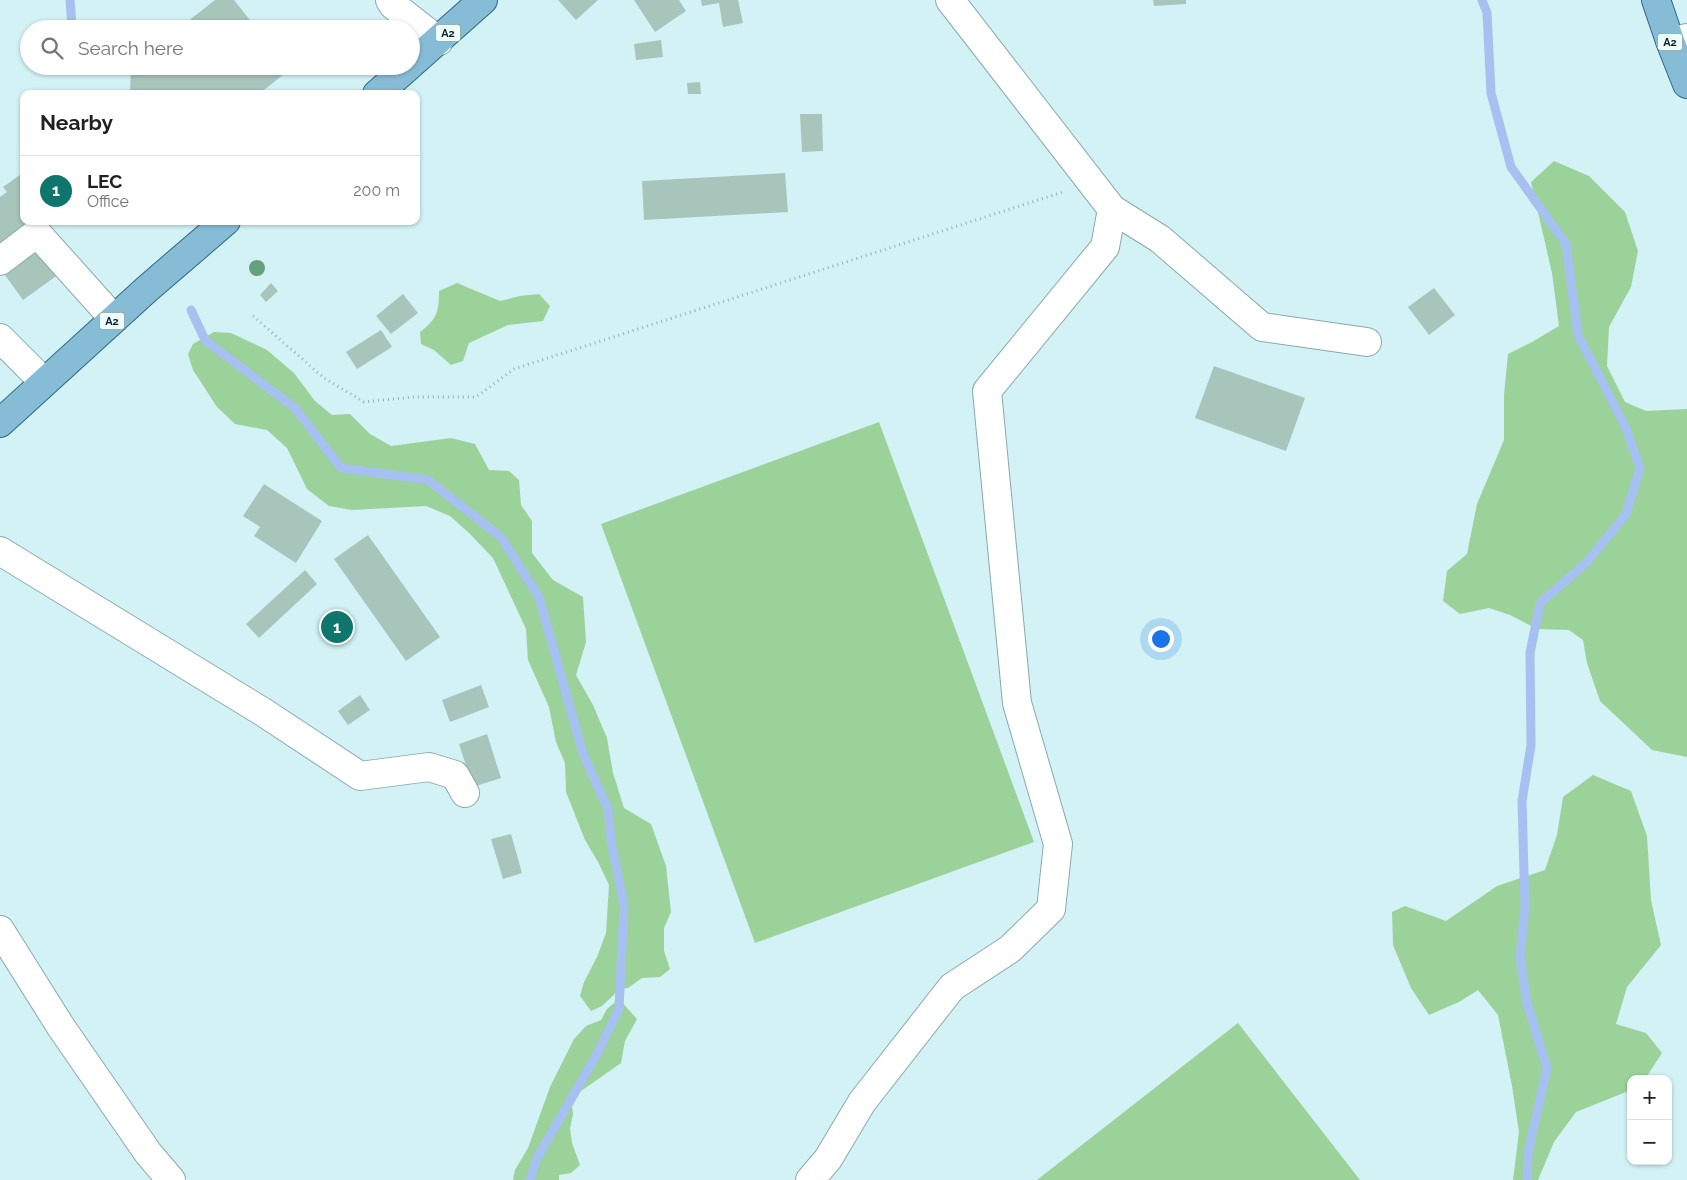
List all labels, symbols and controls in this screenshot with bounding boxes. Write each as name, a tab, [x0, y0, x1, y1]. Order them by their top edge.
search box	[20, 20, 420, 75]
road number: A2	[436, 24, 460, 42]
icon: search	[38, 34, 66, 62]
road number: A2	[1658, 34, 1682, 51]
text: Search here	[78, 37, 184, 59]
text: Nearby	[40, 110, 113, 135]
text: LEC	[87, 170, 122, 192]
text: 1	[52, 181, 60, 200]
text: 200 m	[353, 181, 400, 200]
text: Office	[87, 192, 129, 211]
road number: A2	[100, 312, 124, 330]
pin: 1	[321, 608, 353, 646]
your location	[1148, 626, 1174, 652]
map controls	[1627, 1075, 1672, 1165]
button: +	[1627, 1075, 1672, 1120]
button: −	[1627, 1120, 1672, 1165]

